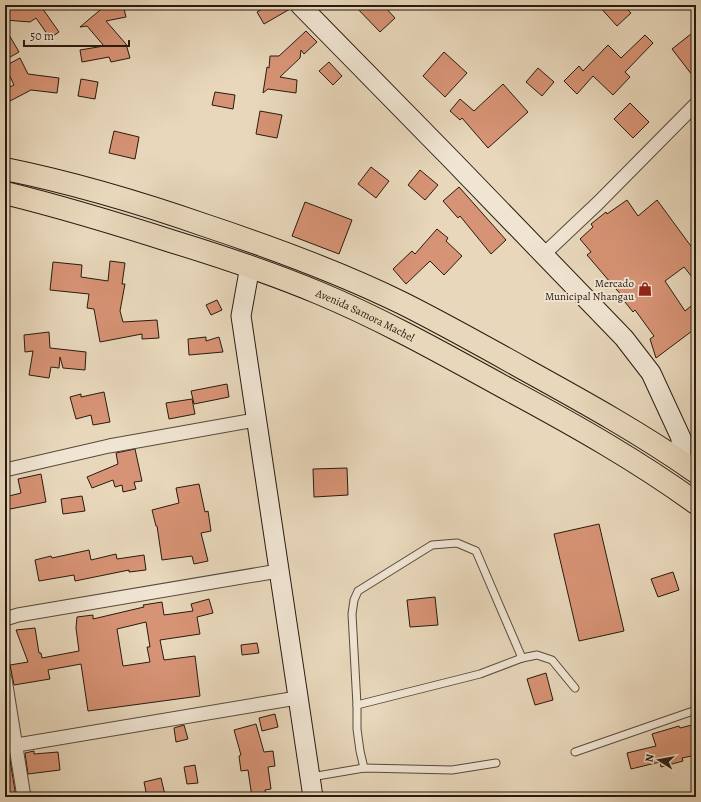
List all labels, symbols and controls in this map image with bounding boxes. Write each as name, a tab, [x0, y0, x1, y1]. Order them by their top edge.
scale bar	[24, 22, 129, 48]
text: 50 m	[30, 28, 54, 44]
place label: Mercado Municipal Nhangau	[545, 276, 635, 304]
shop icon: Mercado Municipal Nhangau	[637, 281, 653, 297]
street label: Avenida Samora Machel	[313, 285, 417, 345]
north arrow	[639, 740, 679, 780]
text: N	[642, 753, 658, 764]

